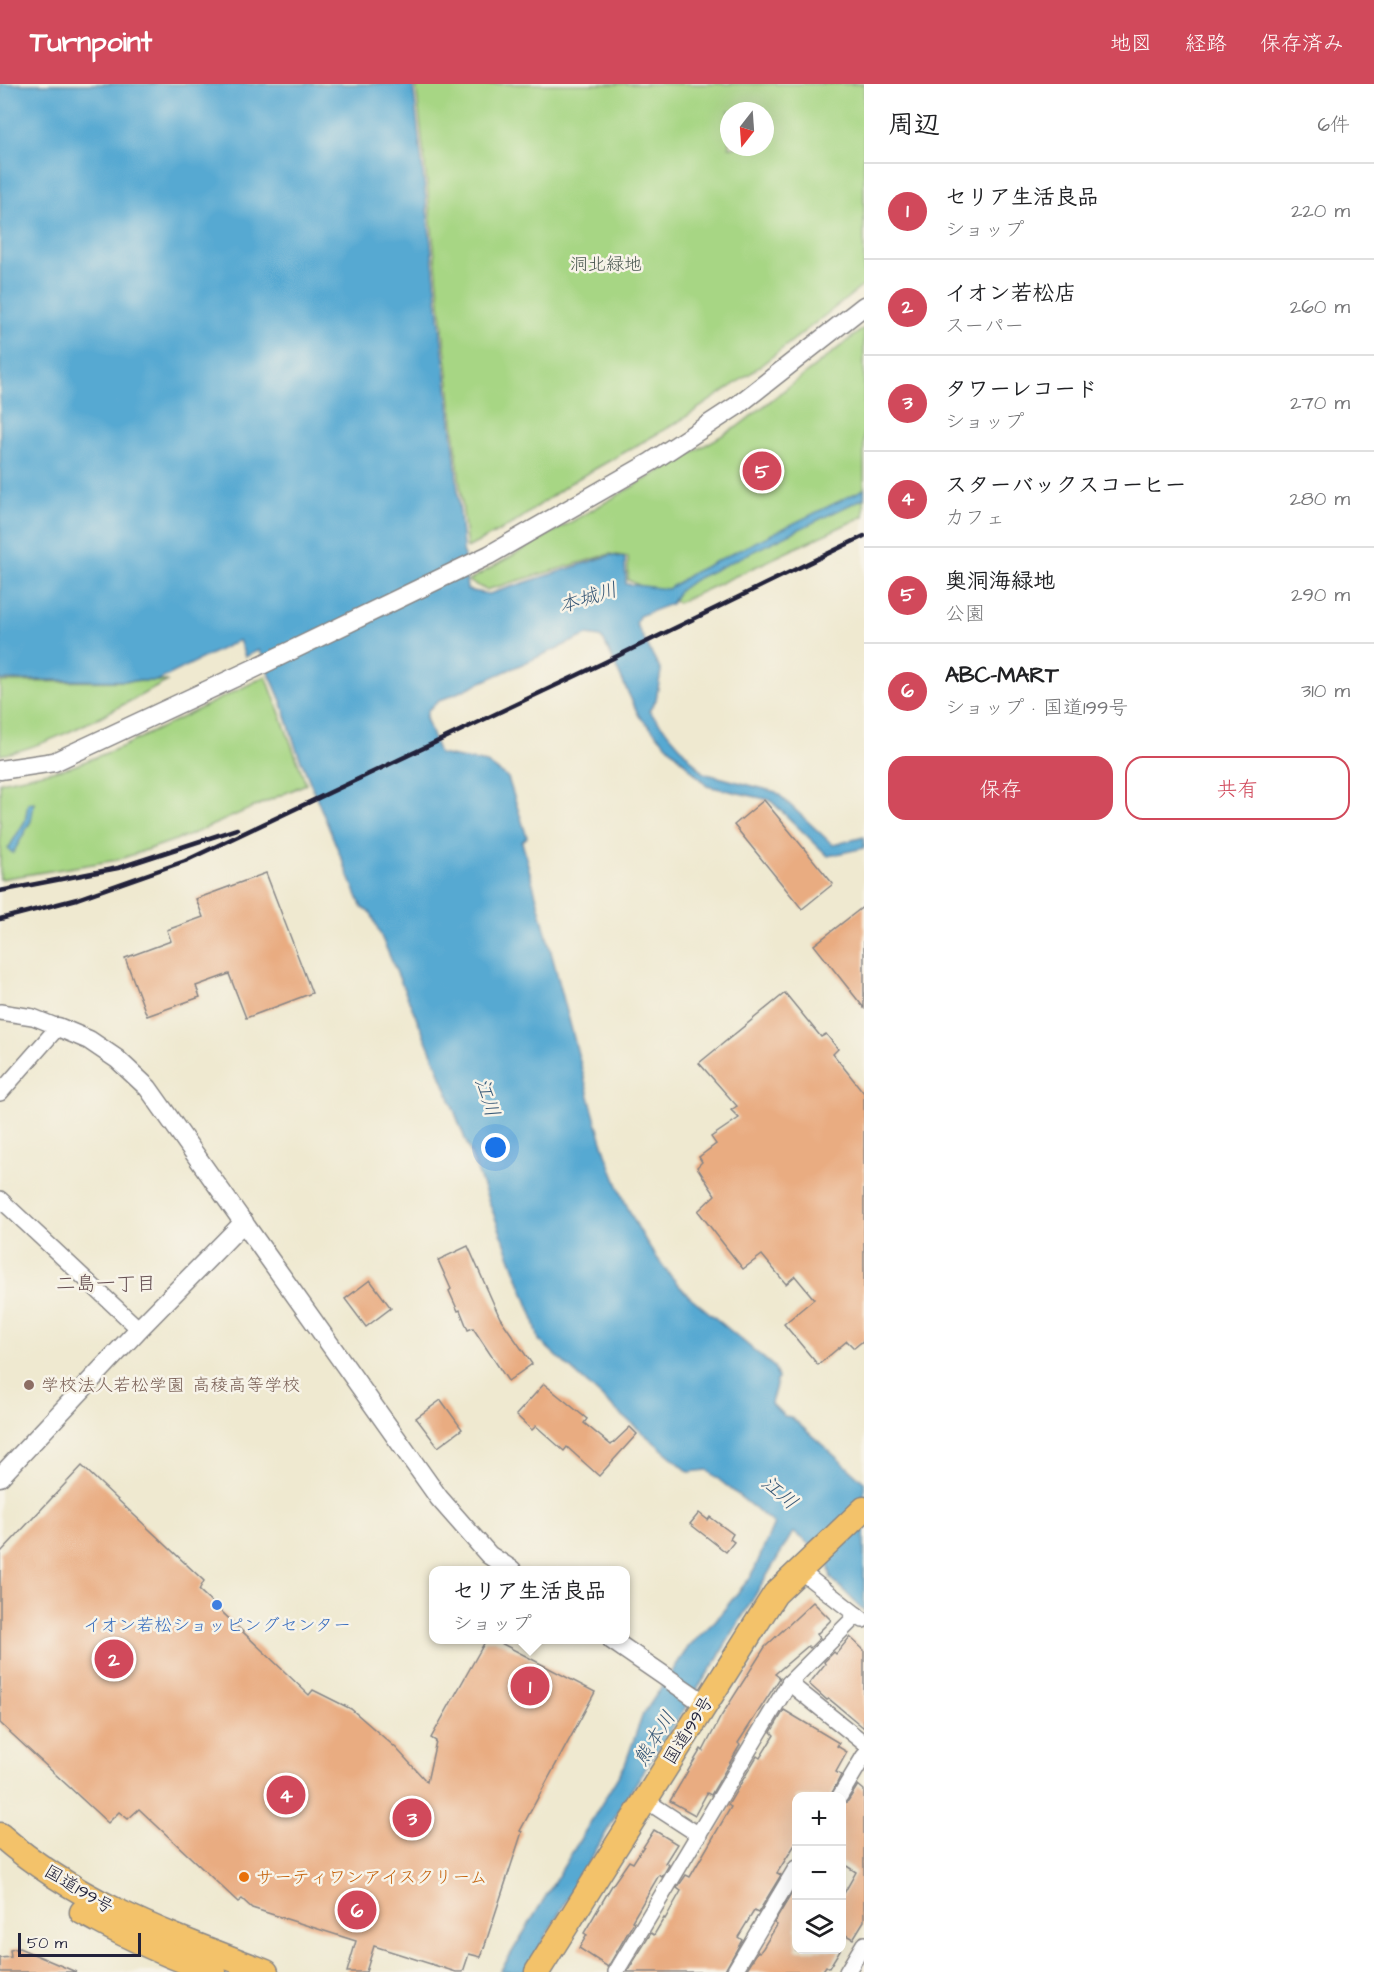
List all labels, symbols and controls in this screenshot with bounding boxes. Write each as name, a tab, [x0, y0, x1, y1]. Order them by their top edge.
text: Turnpoint	[30, 23, 152, 62]
text: 地図	[1110, 29, 1152, 58]
text: 経路	[1185, 29, 1227, 58]
text: 保存済み	[1260, 29, 1344, 58]
north arrow	[720, 102, 774, 156]
text: 周辺	[888, 107, 940, 143]
text: 6件	[1317, 111, 1350, 139]
text: セリア生活良品	[945, 182, 1099, 213]
text: 1	[906, 197, 909, 225]
text: 220 m	[1291, 197, 1350, 225]
text: ショップ	[945, 216, 1024, 244]
park label: 洞北緑地	[570, 252, 642, 277]
text: イオン若松店	[945, 278, 1077, 309]
text: 2	[902, 293, 913, 321]
text: 260 m	[1290, 293, 1350, 321]
text: スーパー	[945, 312, 1024, 340]
text: タワーレコード	[945, 374, 1098, 405]
text: 3	[902, 389, 913, 417]
text: 270 m	[1290, 389, 1350, 417]
text: ショップ	[945, 408, 1024, 436]
pin: 5	[742, 448, 782, 494]
text: スターバックスコーヒー	[945, 470, 1187, 501]
text: 4	[901, 485, 914, 513]
text: 280 m	[1289, 485, 1350, 513]
text: カフェ	[945, 504, 1005, 532]
text: 奥洞海緑地	[945, 566, 1055, 597]
water label: 本城川	[556, 576, 621, 620]
text: 5	[900, 581, 915, 609]
text: 290 m	[1291, 581, 1350, 609]
text: 公園	[945, 600, 985, 628]
text: ABC-MART	[945, 660, 1059, 691]
text: 6	[901, 677, 914, 705]
text: 310 m	[1301, 677, 1350, 705]
text: ショップ · 国道199号	[945, 694, 1128, 722]
button: 保存	[888, 756, 1113, 820]
button: 共有	[1125, 756, 1350, 820]
water label: 江川	[468, 1074, 507, 1121]
your location	[481, 1133, 510, 1162]
district label: 二島一丁目	[56, 1270, 156, 1298]
place label: 学校法人若松学園 高稜高等学校	[41, 1373, 300, 1398]
marker: 学校法人若松学園 高稜高等学校	[22, 1378, 36, 1392]
water label: 江川	[755, 1469, 804, 1516]
popup	[429, 1566, 630, 1644]
text: セリア生活良品	[452, 1576, 607, 1607]
marker: イオン若松ショッピングセンター	[210, 1598, 224, 1612]
text: ショップ	[452, 1610, 532, 1638]
place label: イオン若松ショッピングセンター	[83, 1613, 351, 1638]
pin: 2	[94, 1636, 134, 1682]
pin: 1	[510, 1664, 550, 1708]
street label: 国道199号	[657, 1691, 719, 1769]
water label: 熊本川	[627, 1706, 683, 1771]
pin: 4	[266, 1772, 306, 1818]
map controls	[792, 1792, 846, 1954]
button: +	[792, 1792, 846, 1846]
pin: 3	[392, 1796, 432, 1840]
button: −	[792, 1846, 846, 1900]
street label: 国道199号	[39, 1859, 118, 1920]
place label: サーティワンアイスクリーム	[256, 1865, 487, 1890]
marker: サーティワンアイスクリーム	[237, 1870, 251, 1884]
pin: 6	[338, 1888, 376, 1932]
button: layers	[792, 1900, 846, 1954]
scale bar	[18, 1930, 141, 1958]
text: 50 m	[27, 1932, 67, 1954]

